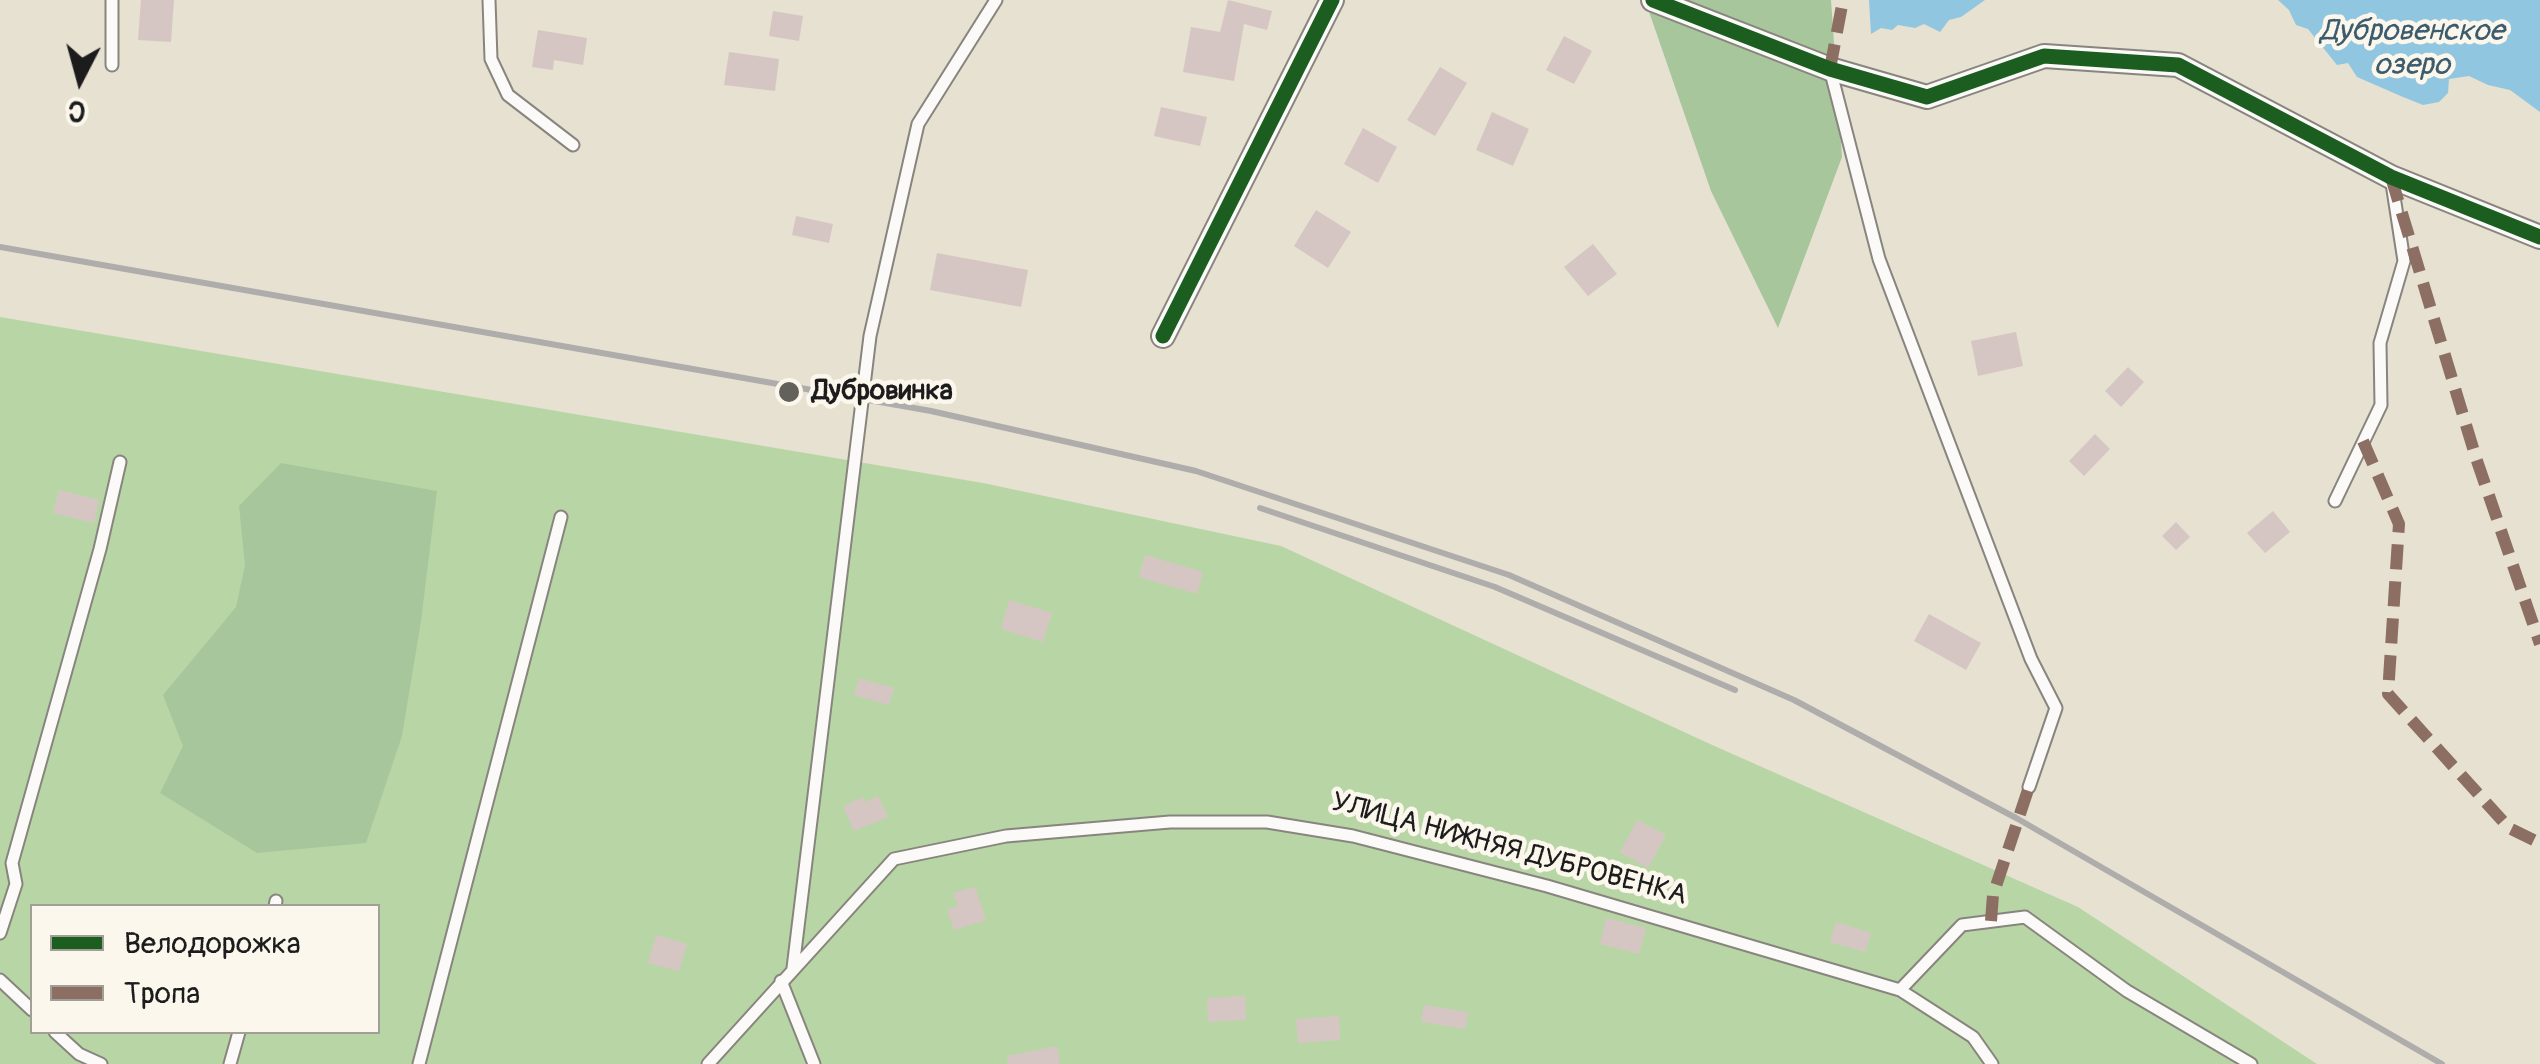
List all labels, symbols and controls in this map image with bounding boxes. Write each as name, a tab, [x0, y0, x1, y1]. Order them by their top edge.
water label: Дубровенское озеро	[2320, 14, 2504, 84]
north arrow	[30, 30, 130, 130]
text: С	[66, 92, 87, 129]
place label: Дубровинка	[812, 375, 953, 409]
marker: Дубровинка	[776, 379, 802, 405]
street label: УЛИЦА НИЖНЯЯ ДУБРОВЕНКА	[1328, 786, 1690, 914]
legend	[30, 904, 380, 1034]
text: Велодорожка	[124, 925, 301, 962]
text: Тропа	[124, 975, 200, 1012]

